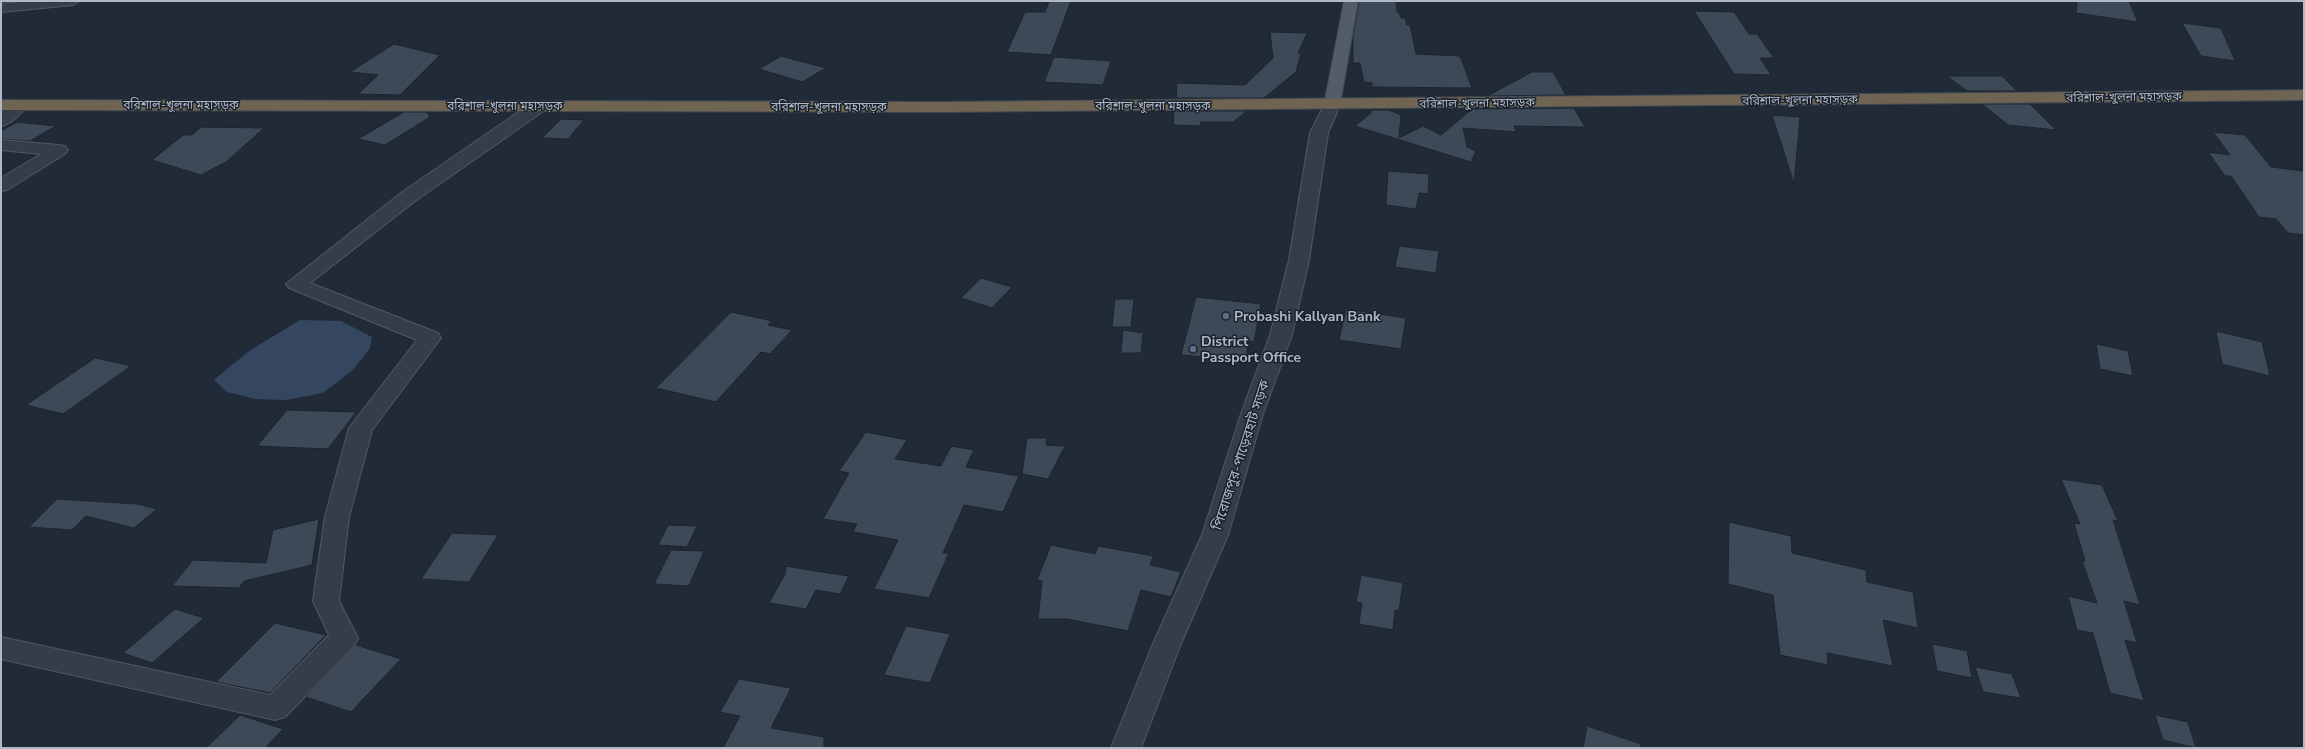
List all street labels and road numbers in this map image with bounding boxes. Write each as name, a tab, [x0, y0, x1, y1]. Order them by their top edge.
street label: বরিশাল-খুলনা মহাসড়ক	[2065, 88, 2182, 106]
street label: বরিশাল-খুলনা মহাসড়ক	[1741, 91, 1858, 109]
street label: বরিশাল-খুলনা মহাসড়ক	[1418, 94, 1535, 112]
street label: বরিশাল-খুলনা মহাসড়ক	[122, 97, 239, 113]
street label: বরিশাল-খুলনা মহাসড়ক	[446, 98, 563, 114]
street label: বরিশাল-খুলনা মহাসড়ক	[1094, 98, 1211, 114]
street label: বরিশাল-খুলনা মহাসড়ক	[770, 99, 887, 115]
street label: পিরোজপুর-পাড়েরহাট সড়ক	[1207, 377, 1274, 533]

